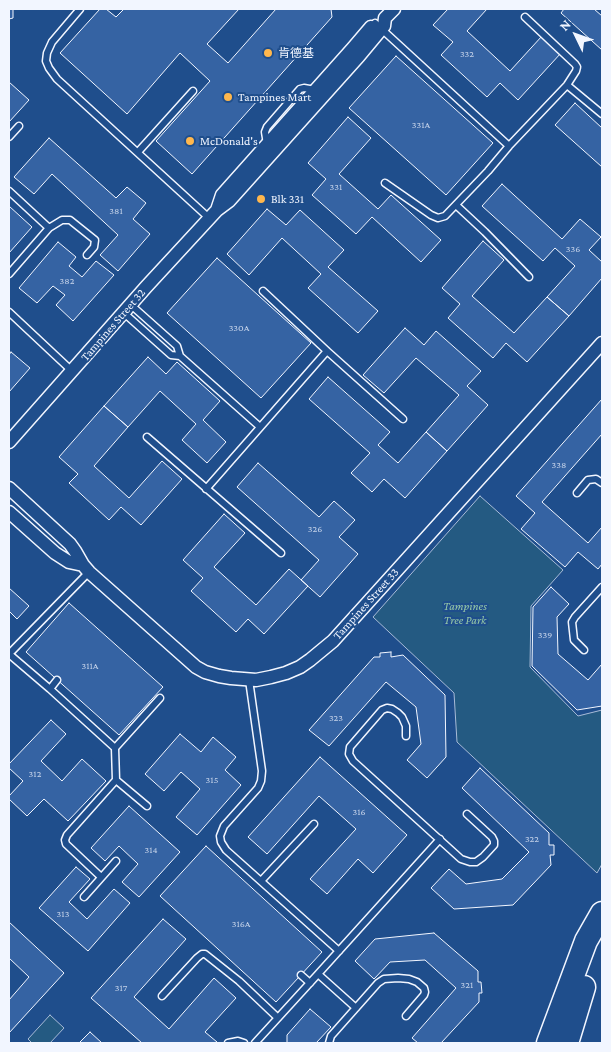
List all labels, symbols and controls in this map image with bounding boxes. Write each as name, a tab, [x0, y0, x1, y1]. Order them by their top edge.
north arrow	[551, 10, 601, 60]
text: N	[556, 16, 574, 34]
place label: 肯德基	[278, 46, 314, 60]
marker: 肯德基	[262, 47, 274, 59]
house number: 332	[460, 48, 474, 60]
place label: Tampines Mart	[238, 90, 311, 104]
marker: Tampines Mart	[222, 91, 234, 103]
house number: 331A	[412, 119, 430, 131]
place label: McDonald's	[200, 134, 258, 148]
marker: McDonald's	[184, 135, 196, 147]
house number: 331	[330, 181, 342, 193]
place label: Blk 331	[271, 192, 304, 206]
marker: Blk 331	[255, 193, 267, 205]
house number: 381	[109, 205, 123, 217]
house number: 336	[566, 243, 580, 255]
house number: 382	[60, 275, 74, 287]
street label: Tampines Street 32	[78, 286, 148, 364]
house number: 330A	[229, 322, 249, 334]
house number: 338	[552, 459, 566, 471]
house number: 326	[308, 523, 322, 535]
street label: Tampines Street 33	[330, 565, 402, 643]
park label: Tampines Tree Park	[443, 599, 487, 627]
house number: 339	[538, 629, 552, 641]
house number: 311A	[81, 660, 99, 672]
house number: 323	[329, 712, 343, 724]
house number: 312	[29, 768, 41, 780]
house number: 315	[206, 774, 218, 786]
house number: 316	[352, 806, 366, 818]
house number: 322	[525, 833, 539, 845]
house number: 314	[144, 844, 158, 856]
house number: 313	[57, 908, 69, 920]
house number: 316A	[232, 918, 250, 930]
house number: 321	[461, 979, 473, 991]
house number: 317	[115, 982, 127, 994]

